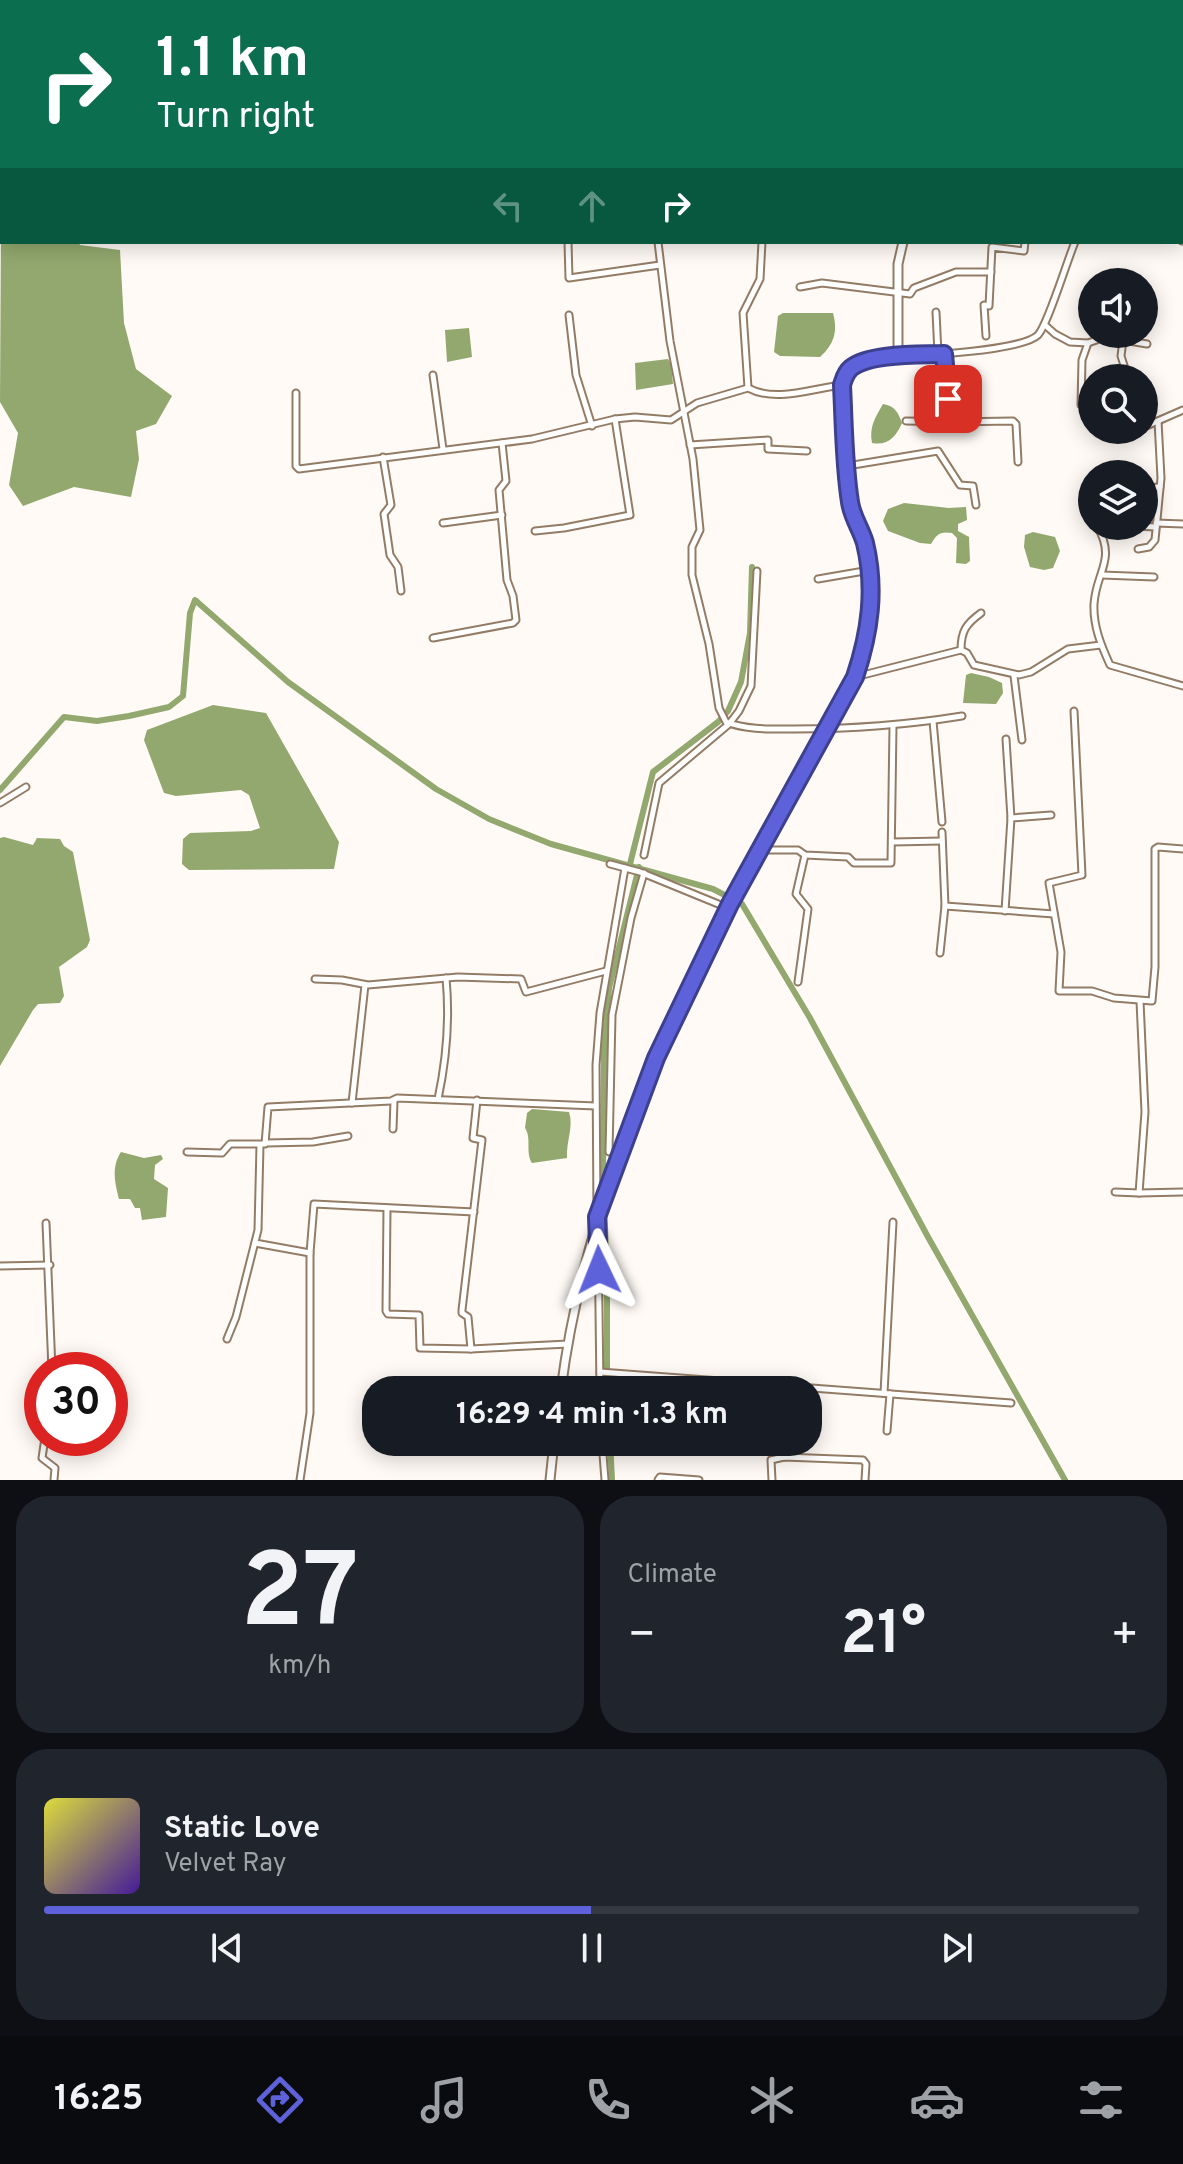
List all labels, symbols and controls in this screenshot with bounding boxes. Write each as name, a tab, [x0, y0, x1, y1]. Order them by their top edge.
text: 1.1 km	[156, 26, 309, 96]
icon: right	[24, 32, 128, 136]
text: Turn right	[156, 95, 315, 141]
icon: left	[486, 184, 530, 228]
icon: ahead	[570, 184, 614, 228]
icon: right	[654, 184, 698, 228]
map controls	[1078, 268, 1158, 540]
button: sound	[1078, 268, 1158, 348]
button: search	[1078, 364, 1158, 444]
pin	[914, 365, 982, 433]
icon: arrive	[926, 377, 970, 421]
button: layers	[1078, 460, 1158, 540]
position arrow	[557, 1228, 641, 1312]
speed limit sign: 30	[24, 1352, 128, 1456]
text: 16:29 · 4 min · 1.3 km	[456, 1397, 728, 1434]
text: 27	[241, 1532, 359, 1664]
text: Climate	[628, 1559, 717, 1592]
text: 21°	[840, 1599, 926, 1675]
text: −	[628, 1609, 656, 1665]
text: +	[1111, 1609, 1139, 1665]
text: km/h	[268, 1650, 331, 1683]
text: Static Love	[164, 1811, 320, 1848]
text: Velvet Ray	[164, 1848, 287, 1881]
icon: previous	[205, 1926, 249, 1970]
icon: pause	[570, 1926, 614, 1970]
icon: next	[935, 1926, 979, 1970]
icon: directions	[252, 2072, 308, 2128]
icon: music	[416, 2072, 472, 2128]
icon: phone	[580, 2072, 636, 2128]
icon: climate	[744, 2072, 800, 2128]
icon: car	[909, 2072, 965, 2128]
icon: filters	[1073, 2072, 1129, 2128]
text: 16:25	[54, 2077, 143, 2123]

